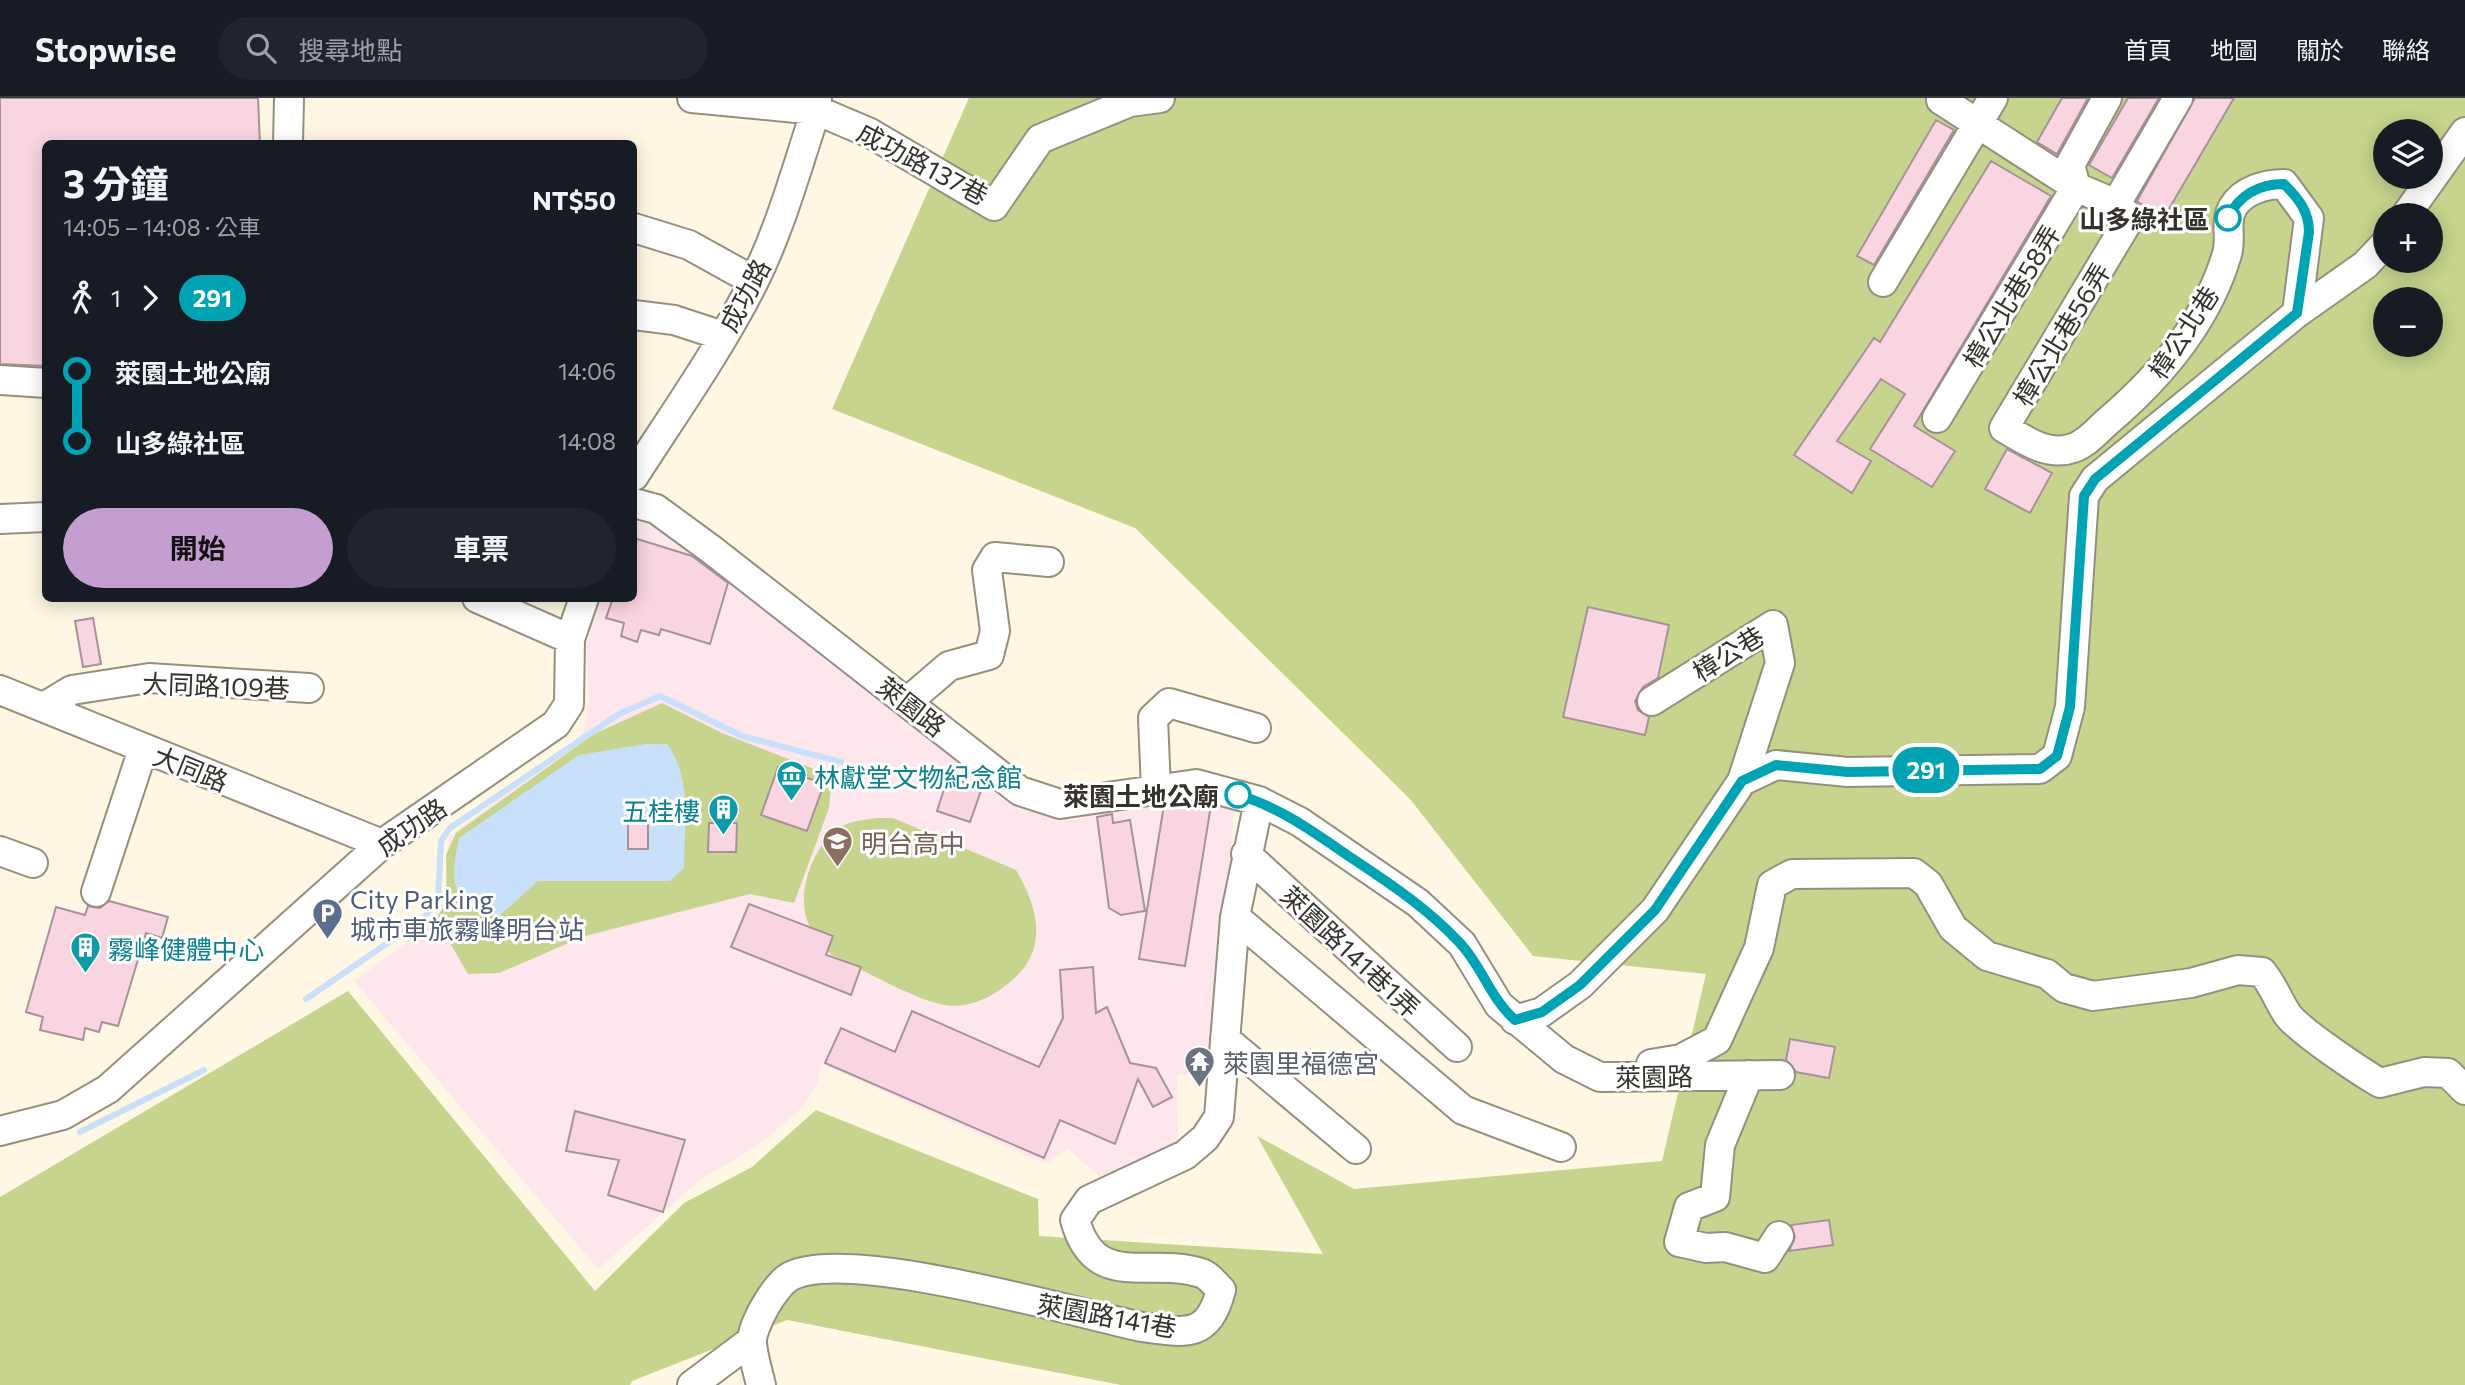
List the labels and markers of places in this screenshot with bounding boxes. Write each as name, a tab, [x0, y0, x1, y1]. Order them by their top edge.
place label: 山多綠社區	[2079, 203, 2209, 234]
marker: 山多綠社區	[2215, 205, 2241, 231]
museum icon: 林獻堂文物紀念館	[774, 759, 808, 803]
place label: 林獻堂文物紀念館	[814, 761, 1022, 792]
place label: 萊園土地公廟	[1063, 780, 1219, 811]
marker: 萊園土地公廟	[1225, 782, 1251, 808]
building icon: 五桂樓	[706, 793, 740, 837]
place label: 五桂樓	[622, 795, 700, 826]
school or university icon: 明台高中	[821, 825, 855, 869]
place label: 明台高中	[861, 827, 965, 858]
place label: City Parking 城市車旅霧峰明台站	[350, 883, 584, 944]
parking icon: City Parking 城市車旅霧峰明台站	[310, 896, 344, 940]
building icon: 霧峰健體中心	[68, 931, 102, 975]
place label: 霧峰健體中心	[108, 933, 264, 964]
temple icon: 萊園里福德宮	[1183, 1045, 1217, 1089]
place label: 萊園里福德宮	[1223, 1047, 1379, 1078]

